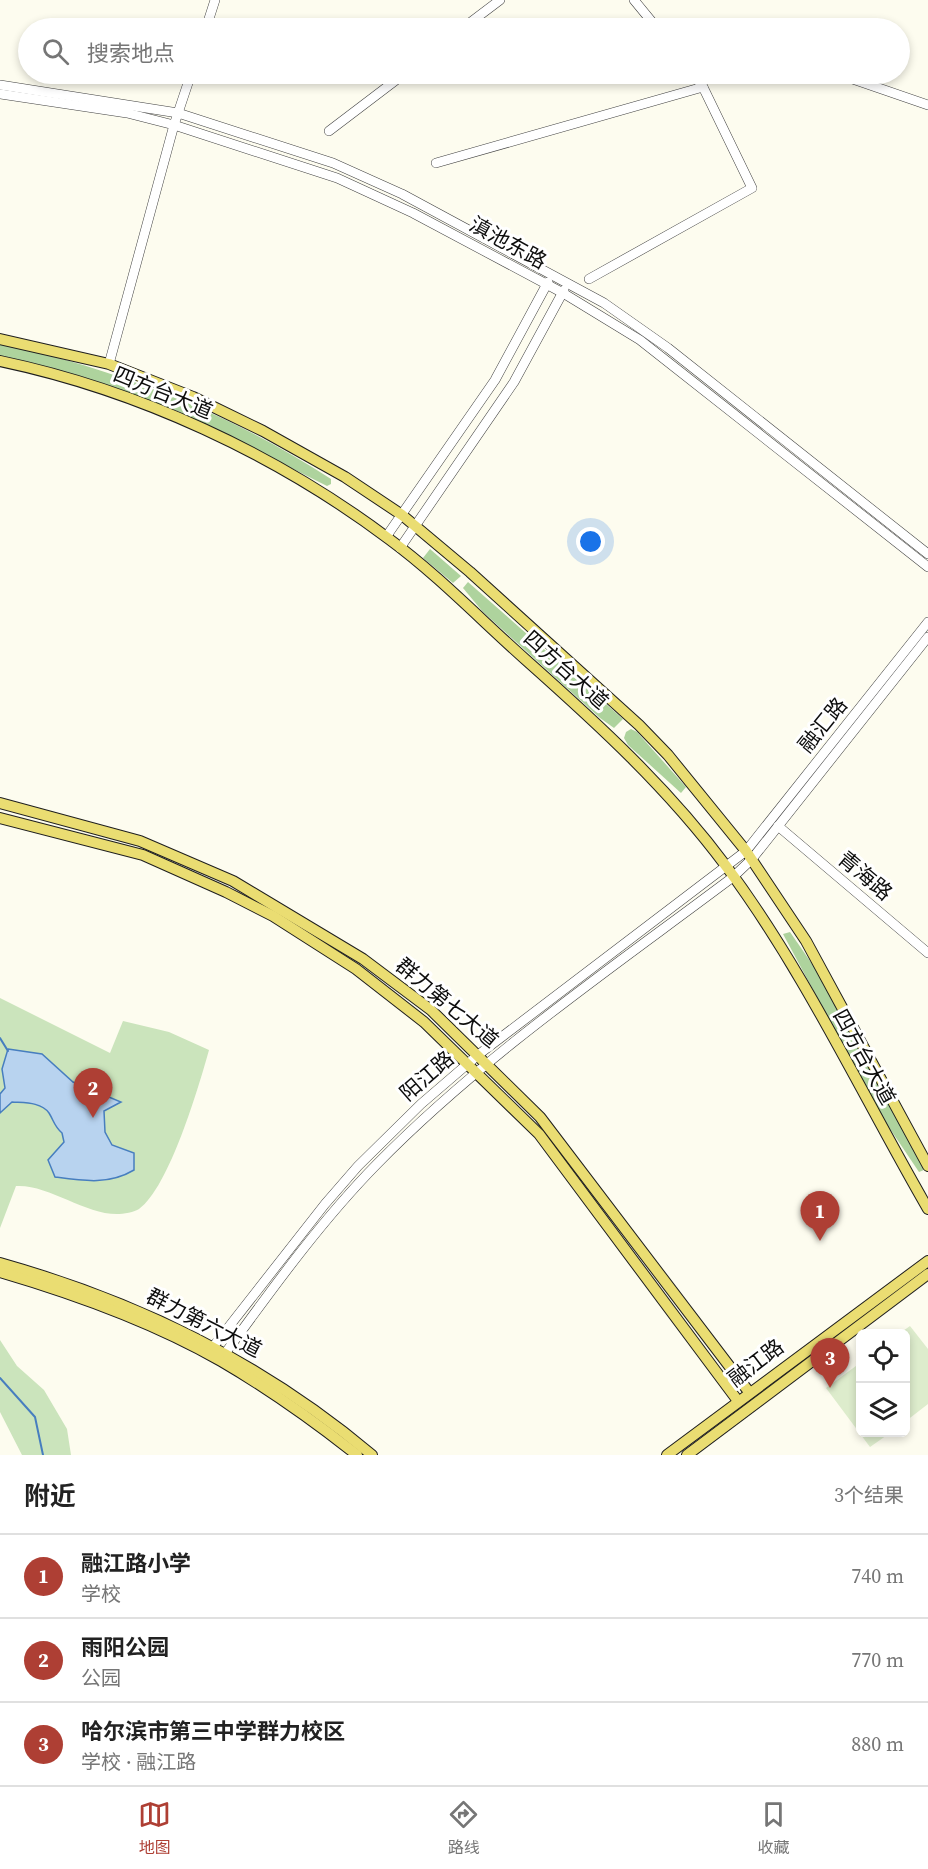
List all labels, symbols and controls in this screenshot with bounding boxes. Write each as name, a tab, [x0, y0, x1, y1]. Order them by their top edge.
search box	[18, 18, 910, 84]
icon: search	[39, 35, 72, 68]
text: 搜索地点	[87, 38, 175, 68]
street label: 滇池东路	[464, 210, 552, 276]
street label: 四方台大道	[109, 359, 217, 426]
your location	[576, 527, 605, 556]
street label: 四方台大道	[518, 624, 615, 716]
street label: 融汇路	[792, 691, 854, 758]
street label: 青海路	[832, 844, 899, 907]
street label: 群力第七大道	[390, 951, 505, 1054]
street label: 四方台大道	[826, 1004, 903, 1110]
street label: 阳江路	[393, 1044, 460, 1107]
pin: 2	[74, 1068, 112, 1118]
pin: 1	[800, 1192, 840, 1241]
street label: 群力第六大道	[142, 1281, 267, 1364]
map controls	[856, 1329, 910, 1437]
button: locate	[856, 1329, 910, 1383]
street label: 融江路	[722, 1332, 790, 1393]
pin: 3	[810, 1338, 850, 1388]
button: layers	[856, 1383, 910, 1437]
text: 附近	[24, 1478, 76, 1514]
text: 3个结果	[834, 1481, 904, 1509]
text: 融江路小学	[81, 1548, 191, 1578]
text: 1	[38, 1562, 49, 1590]
text: 740 m	[851, 1562, 904, 1590]
text: 学校	[81, 1580, 121, 1608]
text: 雨阳公园	[81, 1632, 169, 1662]
text: 2	[38, 1646, 49, 1674]
text: 770 m	[851, 1646, 904, 1674]
text: 公园	[81, 1664, 121, 1692]
text: 哈尔滨市第三中学群力校区	[81, 1716, 345, 1746]
text: 3	[38, 1730, 49, 1758]
text: 880 m	[851, 1730, 904, 1758]
text: 学校 · 融江路	[81, 1748, 196, 1776]
tab: 地图	[138, 1798, 171, 1858]
tab: 路线	[447, 1798, 480, 1858]
tab: 收藏	[757, 1798, 790, 1858]

